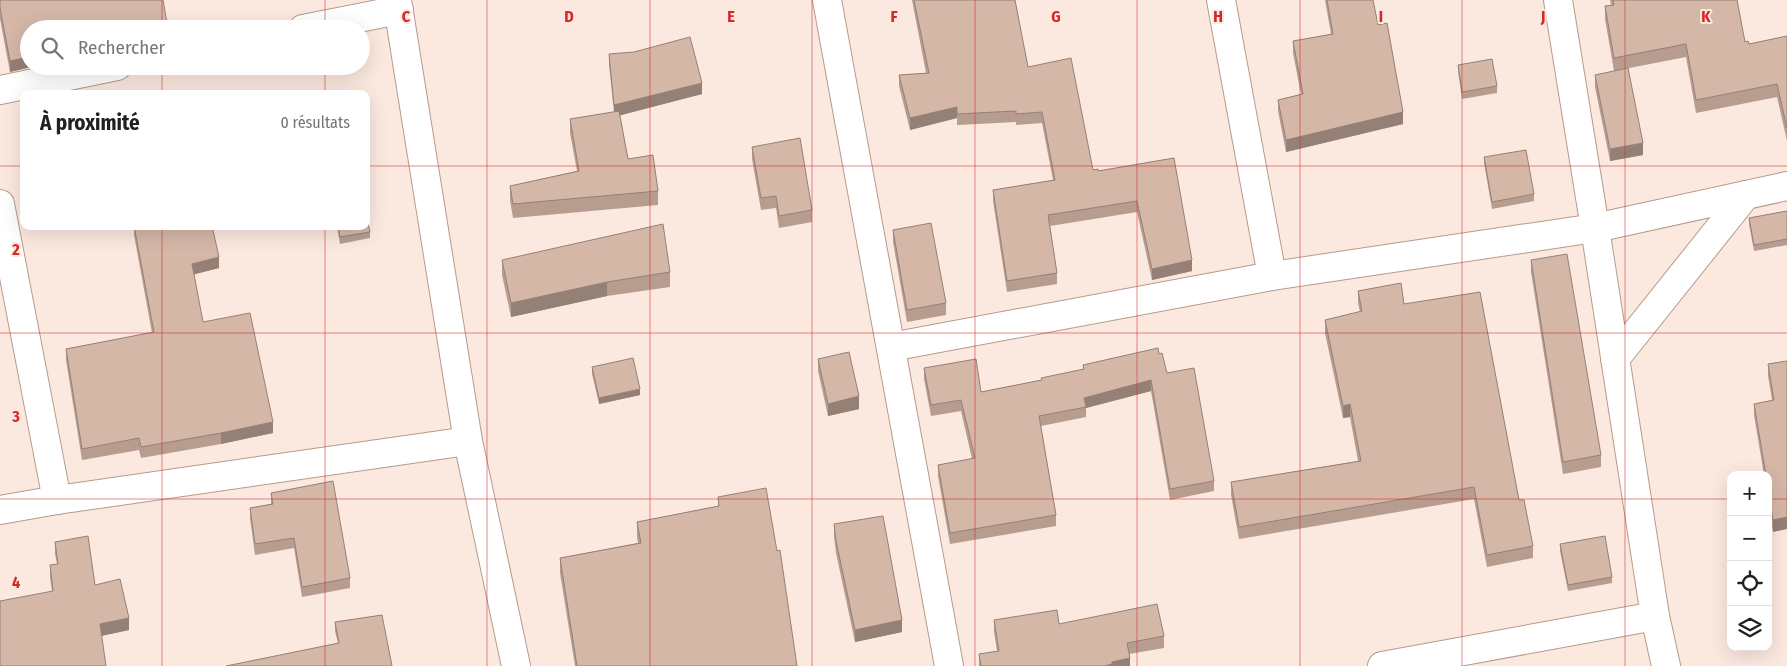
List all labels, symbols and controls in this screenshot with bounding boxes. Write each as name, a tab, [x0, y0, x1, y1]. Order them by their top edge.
text: C	[402, 7, 411, 26]
text: D	[564, 7, 574, 26]
text: E	[727, 7, 735, 26]
text: F	[890, 7, 898, 26]
text: G	[1051, 7, 1061, 26]
text: H	[1213, 7, 1223, 26]
text: I	[1379, 7, 1383, 26]
text: J	[1540, 7, 1545, 26]
text: K	[1701, 7, 1711, 26]
search box	[20, 20, 370, 75]
icon: search	[38, 34, 66, 62]
text: Rechercher	[78, 36, 165, 59]
text: À proximité	[40, 110, 140, 136]
text: 0 résultats	[280, 113, 350, 132]
text: 2	[11, 240, 20, 259]
text: 3	[11, 407, 20, 426]
map controls	[1727, 471, 1772, 651]
button: +	[1727, 471, 1772, 516]
button: −	[1727, 516, 1772, 561]
button: locate	[1727, 561, 1772, 606]
text: 4	[12, 573, 20, 592]
button: layers	[1727, 606, 1772, 651]

